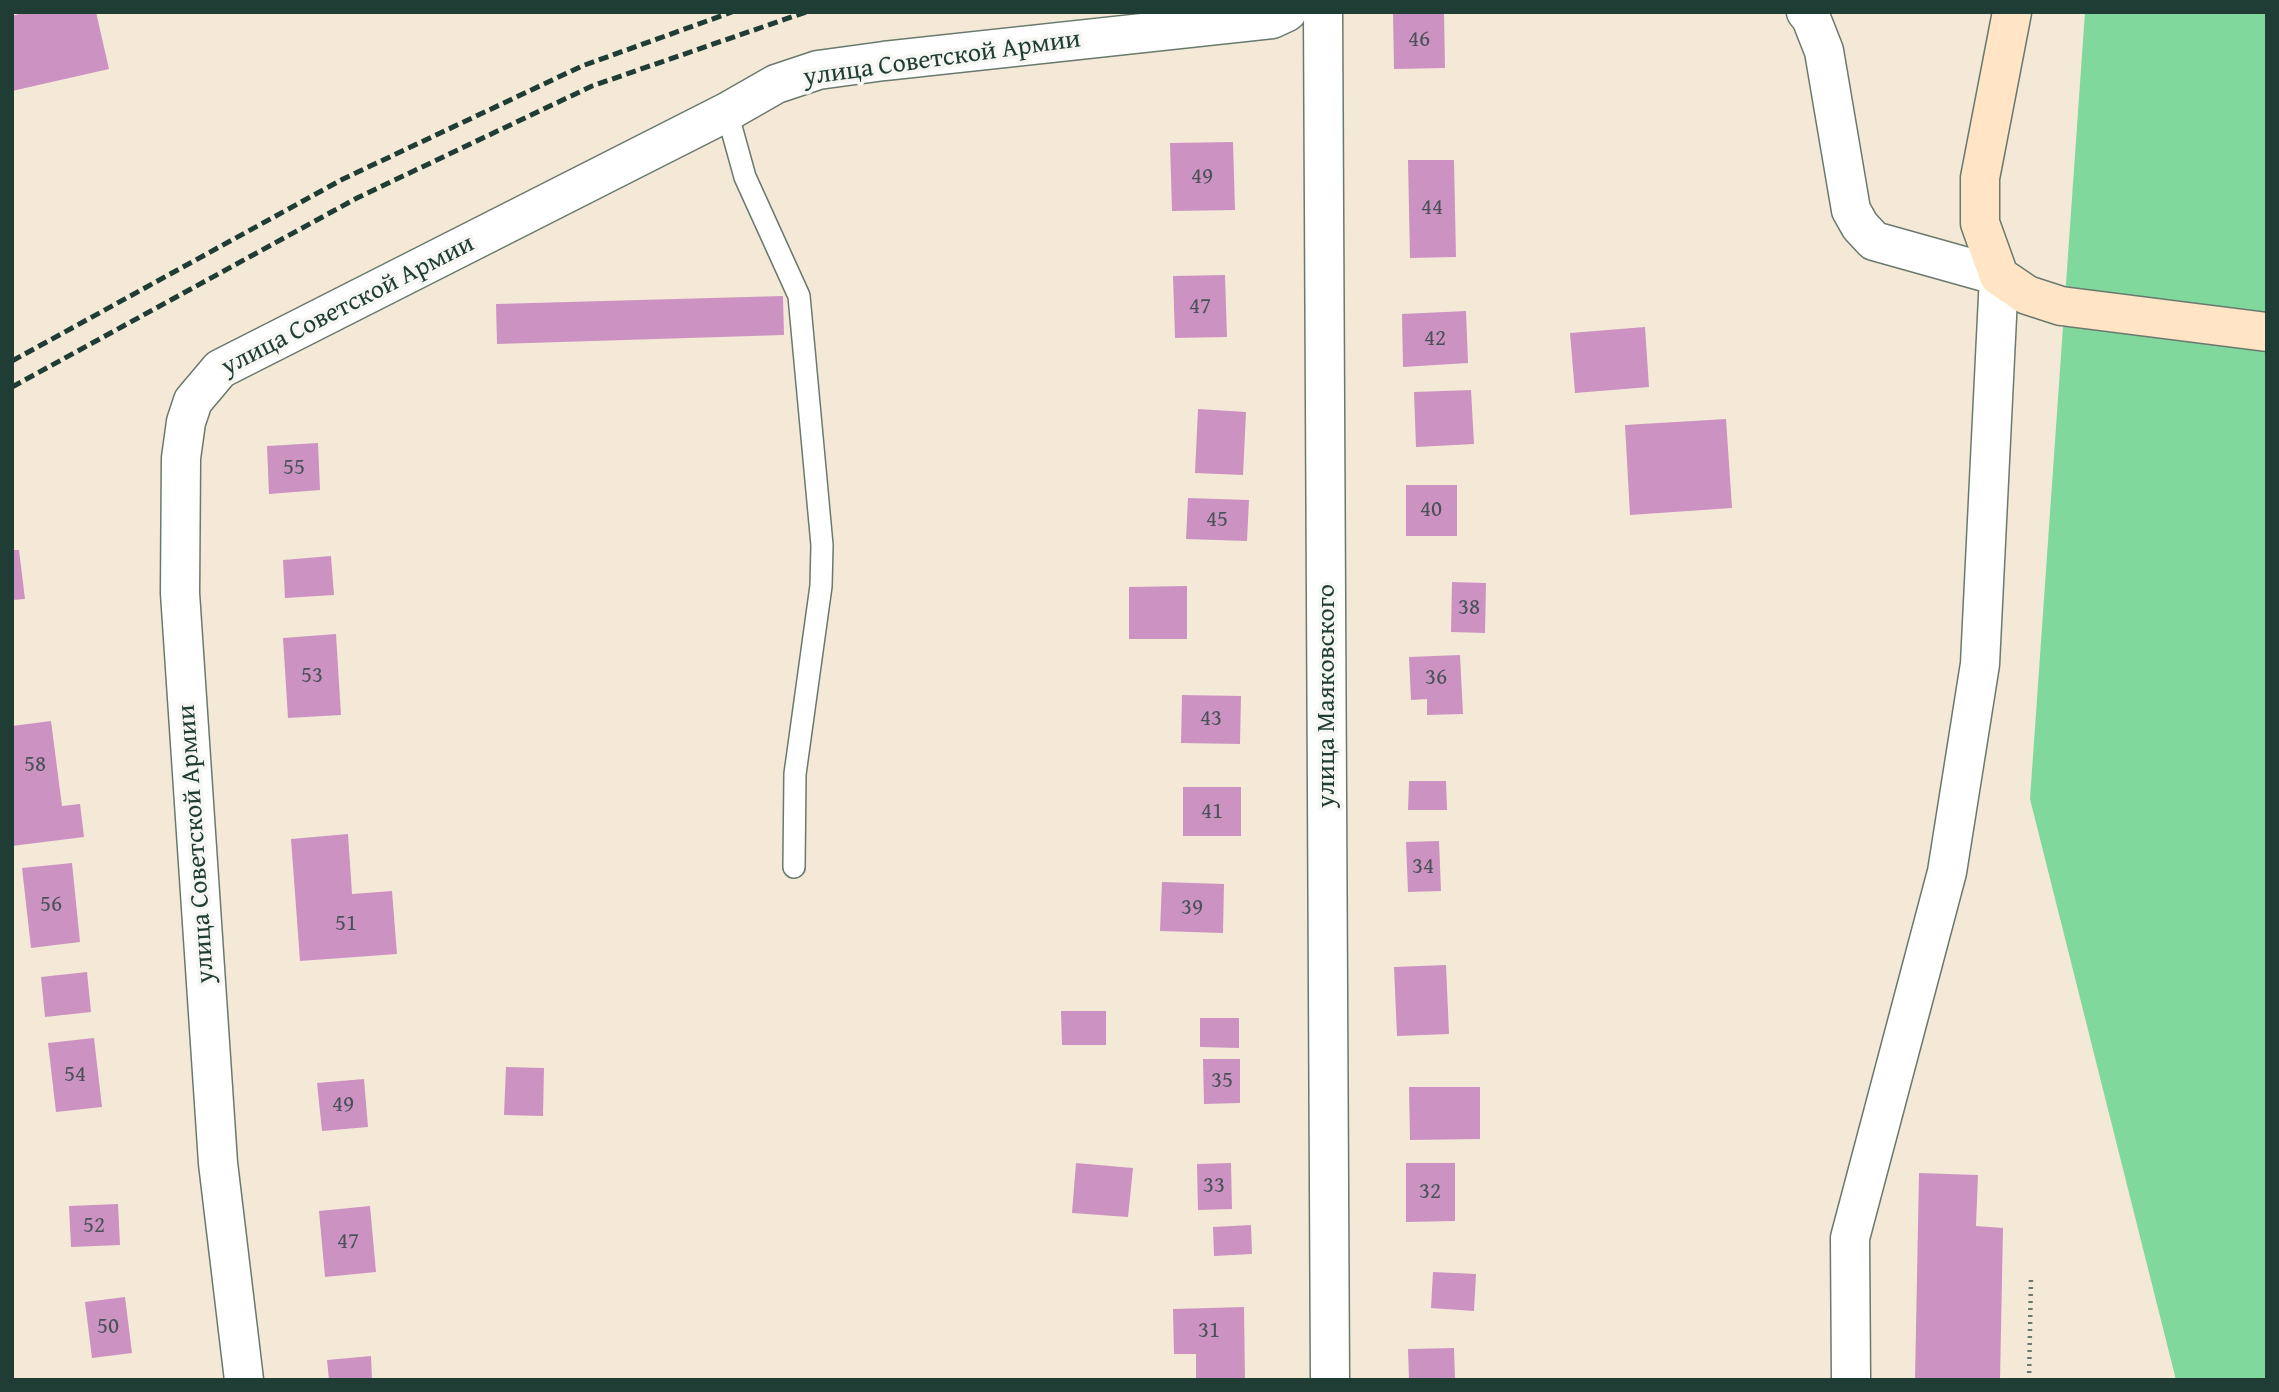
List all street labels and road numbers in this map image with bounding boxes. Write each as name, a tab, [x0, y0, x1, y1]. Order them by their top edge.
street label: улица Советской Армии	[801, 24, 1083, 94]
street label: улица Советской Армии	[216, 229, 480, 383]
street label: улица Маяковского	[1311, 584, 1343, 808]
street label: улица Советской Армии	[172, 703, 222, 985]

